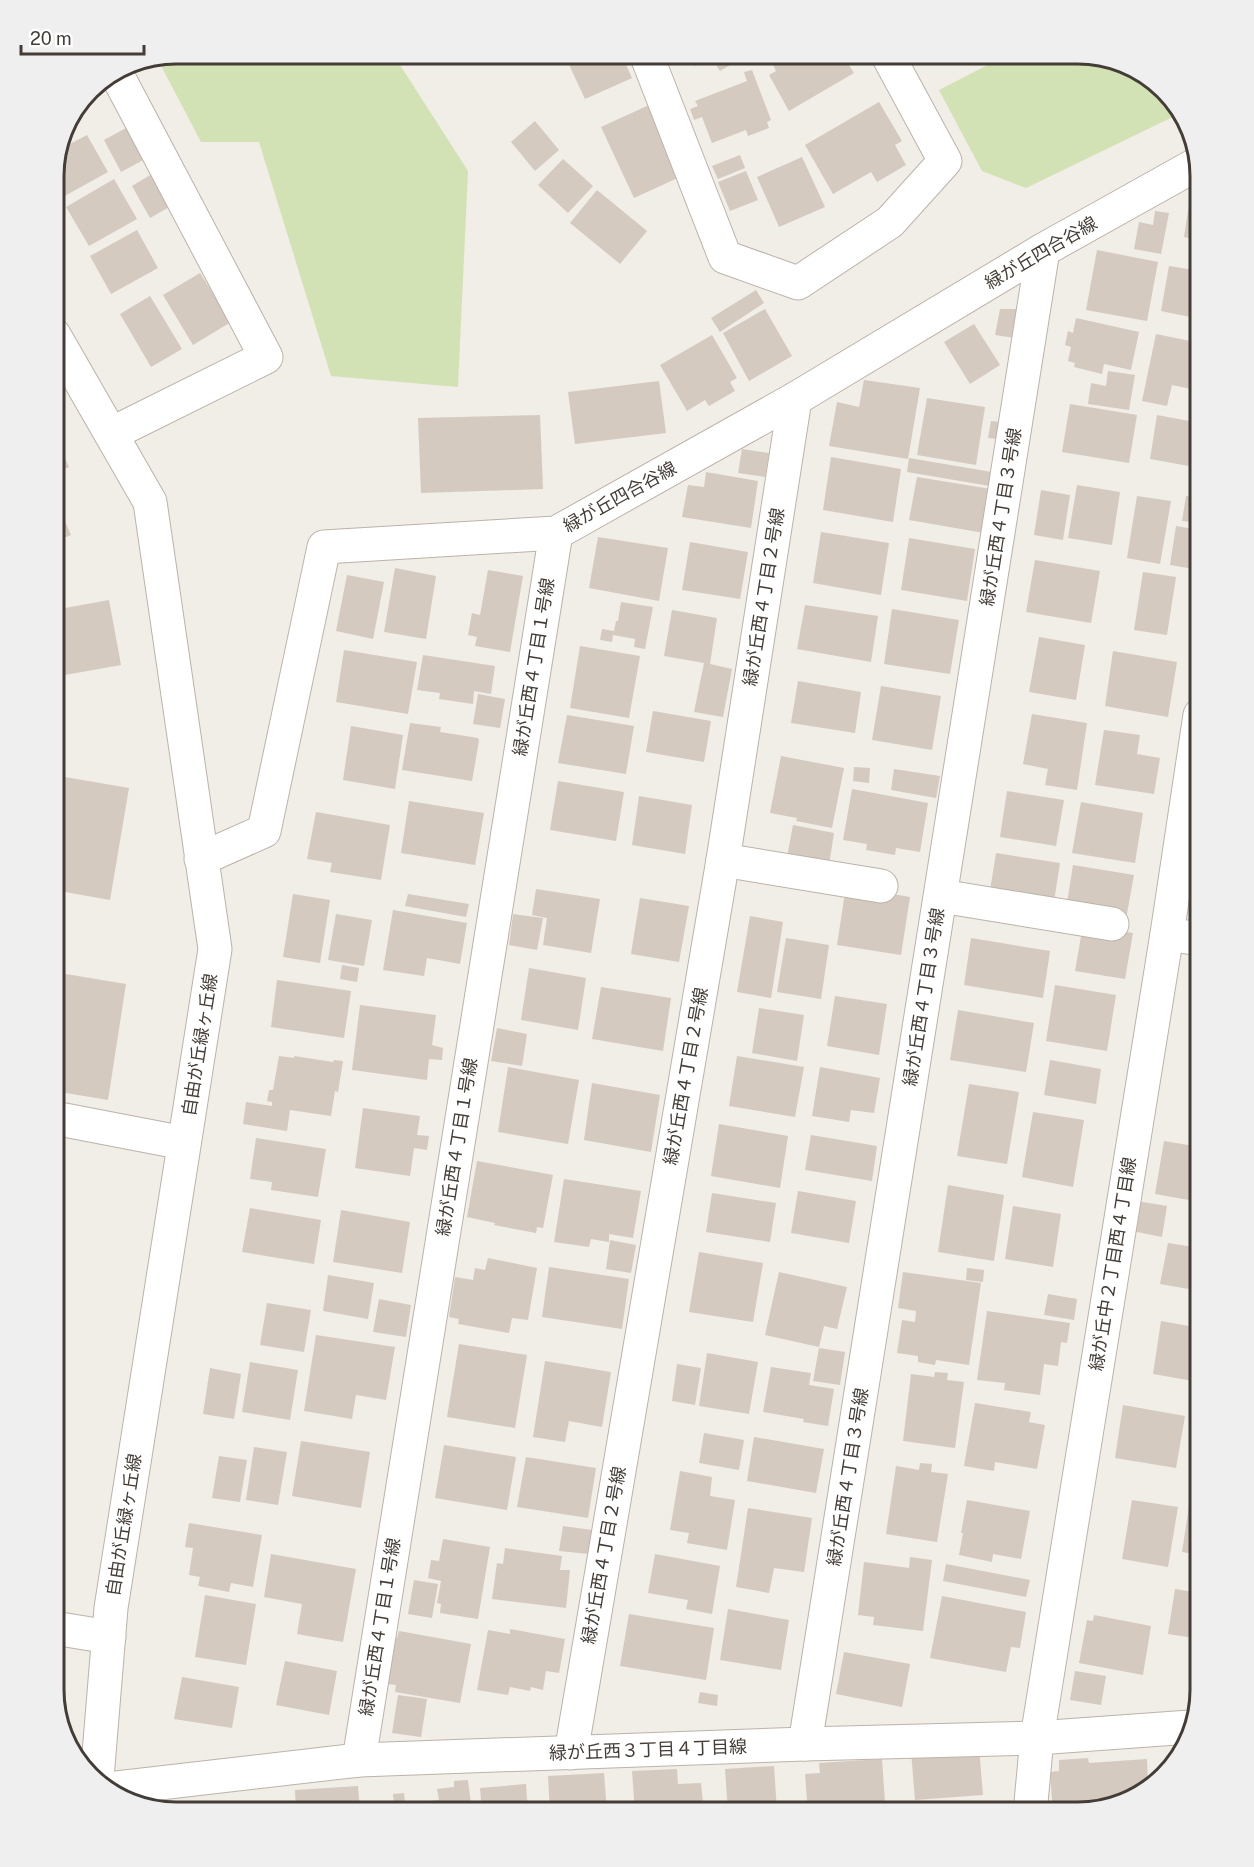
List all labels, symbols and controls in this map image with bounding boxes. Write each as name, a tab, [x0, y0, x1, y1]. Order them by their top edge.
scale bar	[21, 18, 144, 56]
text: 20 m	[30, 28, 72, 49]
street label: 緑が丘四合谷線	[981, 212, 1101, 293]
street label: 緑が丘西４丁目３号線	[976, 426, 1025, 607]
street label: 緑が丘四合谷線	[560, 457, 680, 536]
street label: 緑が丘西４丁目２号線	[739, 506, 788, 687]
street label: 緑が丘西４丁目１号線	[509, 576, 558, 757]
street label: 緑が丘西４丁目３号線	[899, 906, 948, 1087]
street label: 自由が丘緑ヶ丘線	[178, 972, 221, 1118]
street label: 緑が丘西４丁目２号線	[660, 985, 711, 1166]
street label: 緑が丘西４丁目１号線	[432, 1056, 481, 1237]
street label: 緑が丘中２丁目西４丁目線	[1085, 1156, 1140, 1372]
street label: 緑が丘西４丁目３号線	[823, 1386, 872, 1567]
street label: 自由が丘緑ヶ丘線	[102, 1452, 145, 1598]
street label: 緑が丘西４丁目２号線	[578, 1464, 629, 1645]
street label: 緑が丘西４丁目１号線	[355, 1536, 404, 1717]
street label: 緑が丘西３丁目４丁目線	[549, 1736, 747, 1763]

